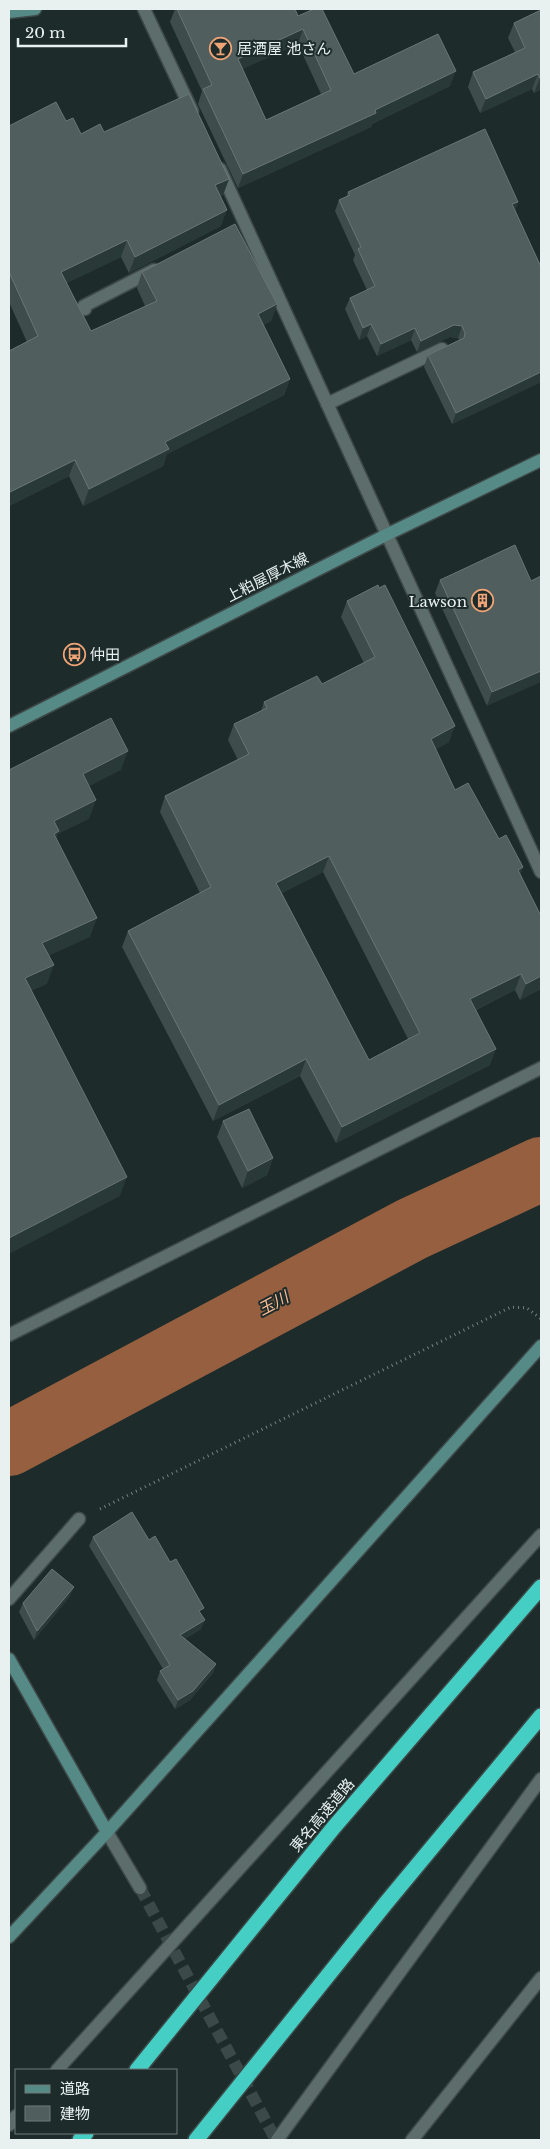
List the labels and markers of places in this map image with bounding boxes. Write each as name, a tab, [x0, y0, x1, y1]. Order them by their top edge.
bar icon: 居酒屋 池さん	[209, 36, 233, 60]
place label: 居酒屋 池さん	[237, 39, 331, 58]
building icon: Lawson	[471, 589, 495, 613]
place label: Lawson	[408, 592, 467, 611]
bus stop icon: 仲田	[62, 642, 86, 666]
place label: 仲田	[90, 645, 120, 664]

